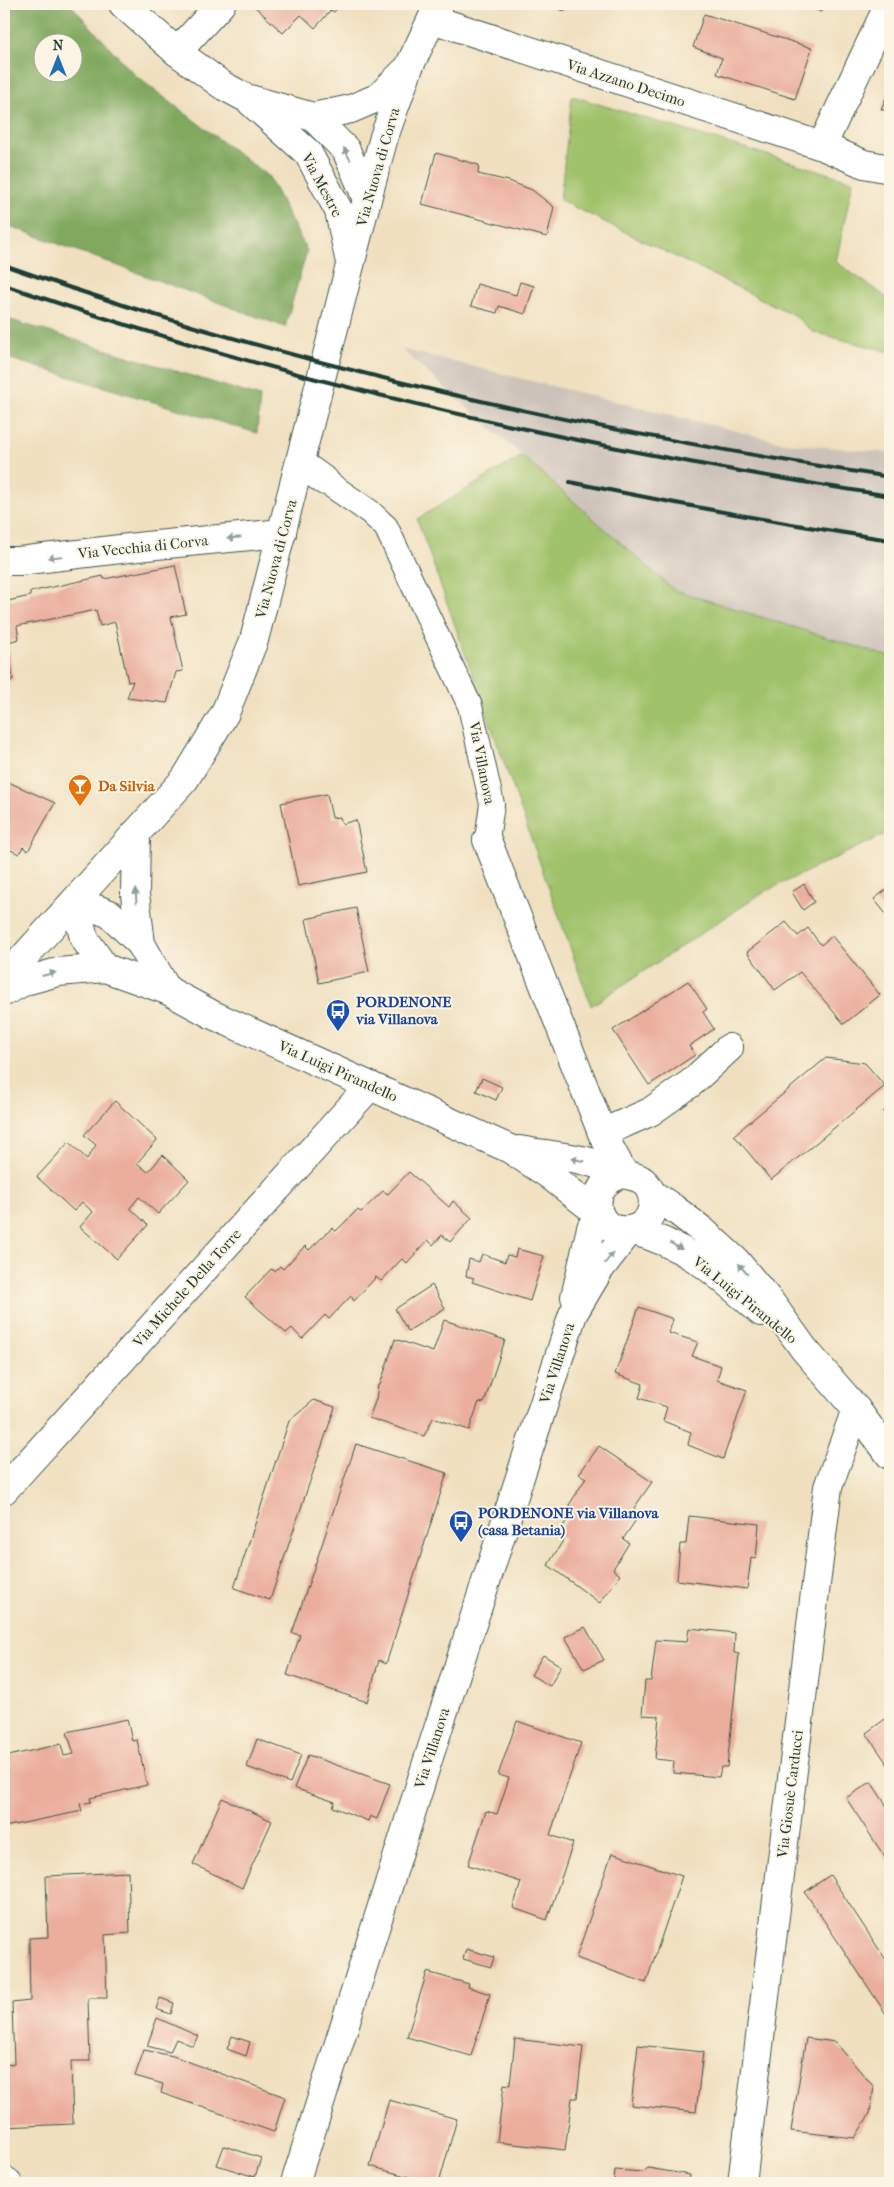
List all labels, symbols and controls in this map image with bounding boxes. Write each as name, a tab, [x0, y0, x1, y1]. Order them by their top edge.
north arrow	[32, 32, 82, 82]
text: N	[53, 37, 64, 54]
street label: Via Azzano Decimo	[563, 55, 688, 111]
street label: Via Nuova di Corva	[352, 104, 404, 229]
one-way arrow	[343, 147, 351, 162]
street label: Via Mestre	[297, 149, 347, 221]
street label: Via Nuova di Corva	[251, 496, 301, 622]
street label: Via Vecchia di Corva	[76, 531, 210, 563]
one-way arrow	[225, 534, 241, 542]
one-way arrow	[46, 553, 62, 561]
street label: Via Villanova	[465, 719, 499, 807]
bar icon: Da Silvia	[67, 773, 93, 807]
place label: Da Silvia	[98, 777, 156, 795]
one-way arrow	[132, 888, 140, 904]
one-way arrow	[41, 970, 56, 978]
place label: PORDENONE via Villanova	[355, 993, 452, 1028]
bus stop icon: PORDENONE via Villanova	[325, 998, 351, 1032]
street label: Via Luigi Pirandello	[275, 1036, 401, 1106]
one-way arrow	[569, 1155, 585, 1163]
street label: Via Michele Della Torre	[129, 1225, 245, 1352]
one-way arrow	[669, 1242, 682, 1251]
one-way arrow	[603, 1252, 614, 1265]
street label: Via Luigi Pirandello	[689, 1252, 801, 1348]
one-way arrow	[737, 1262, 748, 1275]
street label: Via Villanova	[535, 1319, 579, 1407]
place label: PORDENONE via Villanova (casa Betania)	[478, 1504, 660, 1539]
bus stop icon: PORDENONE via Villanova (casa Betania)	[448, 1509, 474, 1543]
street label: Via Villanova	[410, 1704, 454, 1792]
street label: Via Giosuè Carducci	[773, 1728, 807, 1860]

